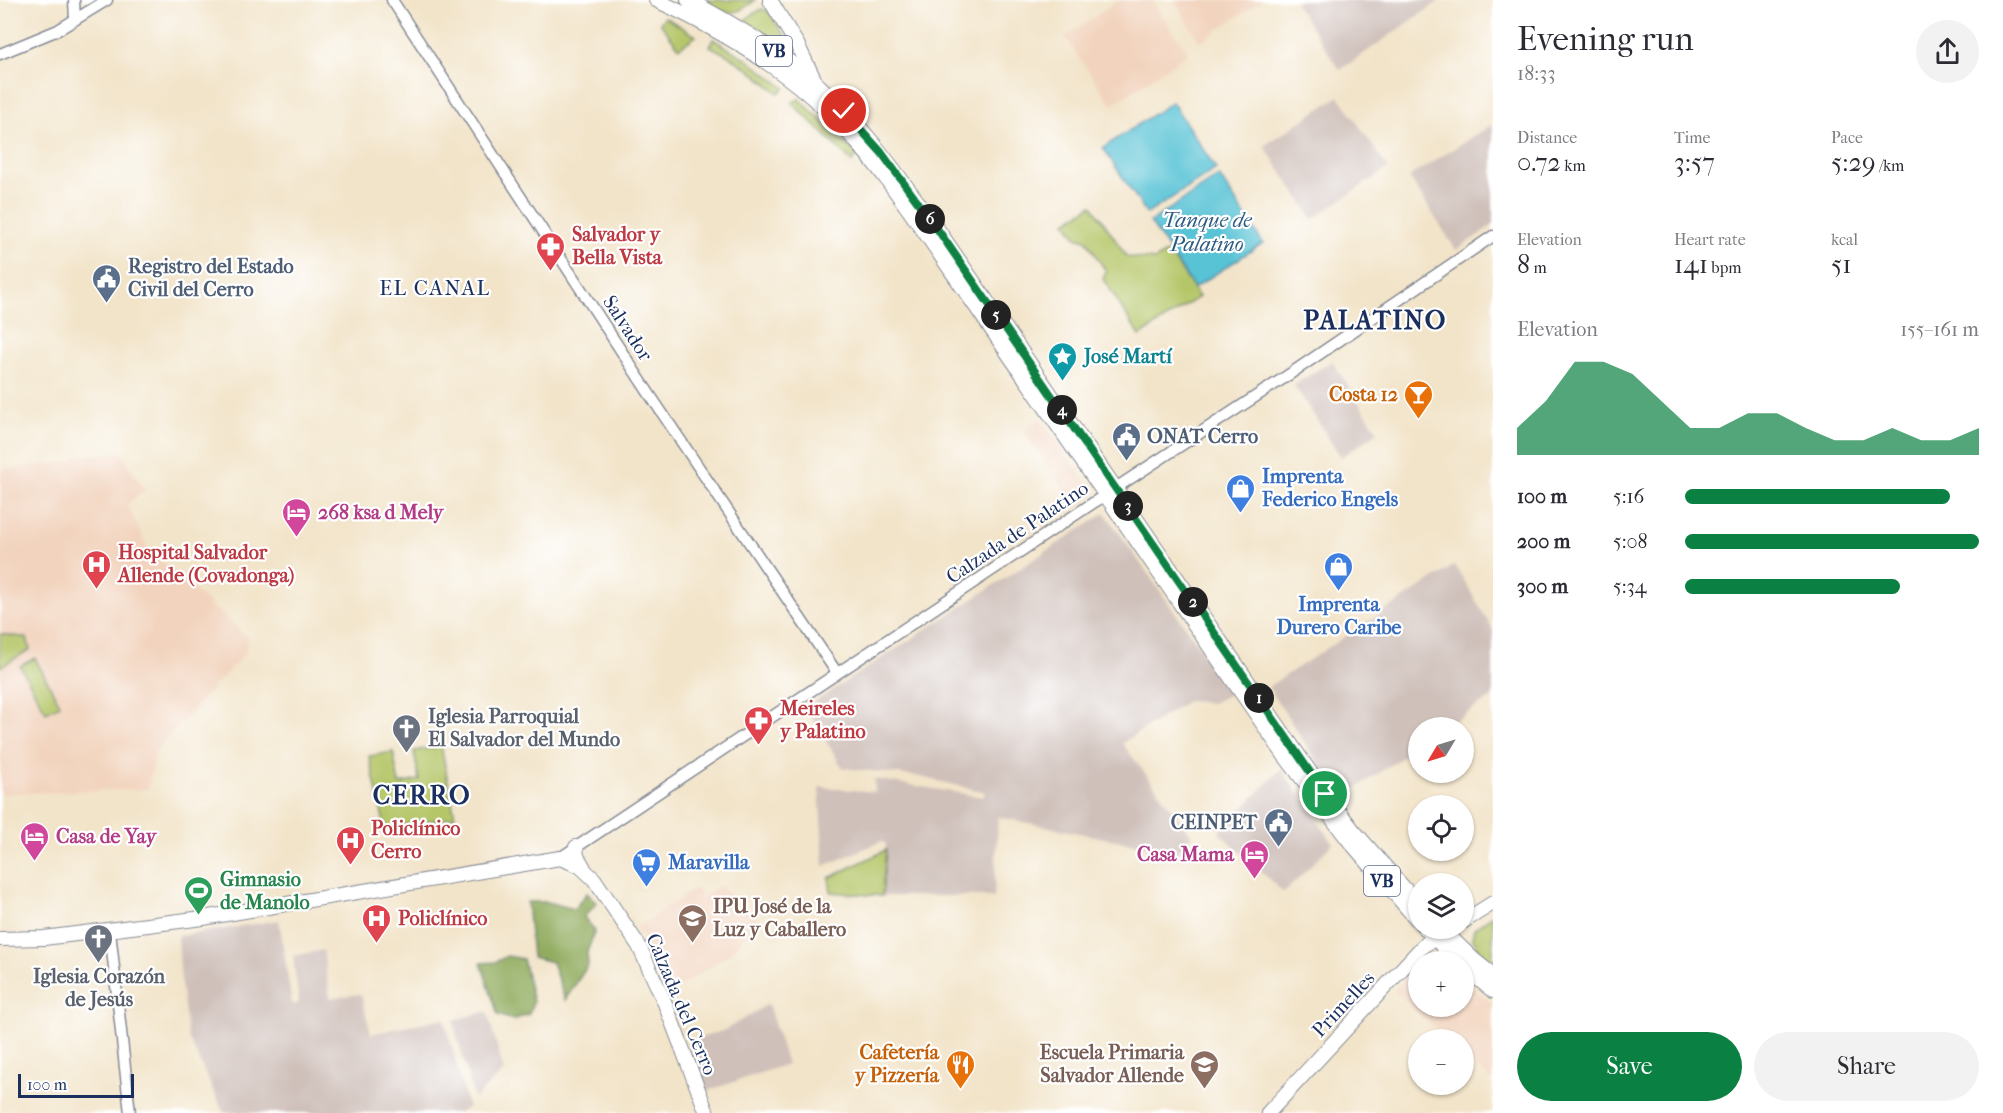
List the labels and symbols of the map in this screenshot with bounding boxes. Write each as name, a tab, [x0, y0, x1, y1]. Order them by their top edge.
road number: VB	[756, 36, 792, 66]
pin	[818, 85, 869, 136]
pin: 6	[915, 204, 945, 234]
water label: Tanque de Palatino	[1162, 208, 1252, 256]
place label: Salvador y Bella Vista	[572, 223, 663, 269]
pharmacy icon: Salvador y Bella Vista	[535, 230, 567, 272]
place label: Registro del Estado Civil del Cerro	[128, 255, 294, 301]
public building icon: Registro del Estado Civil del Cerro	[91, 262, 123, 304]
district label: EL CANAL	[379, 276, 491, 300]
street label: Salvador	[598, 291, 657, 366]
pin: 5	[981, 300, 1011, 330]
district label: PALATINO	[1303, 305, 1447, 336]
place icon: José Martí	[1047, 340, 1079, 382]
place label: José Martí	[1082, 345, 1173, 368]
bar icon: Costa 12	[1403, 378, 1435, 420]
place label: Costa 12	[1329, 383, 1398, 406]
pin: 4	[1047, 395, 1077, 425]
public building icon: ONAT Cerro	[1110, 420, 1142, 462]
place label: ONAT Cerro	[1147, 425, 1258, 448]
place label: Imprenta Federico Engels	[1261, 465, 1399, 511]
shop icon: Imprenta Federico Engels	[1225, 472, 1257, 514]
street label: Calzada de Palatino	[942, 476, 1093, 588]
pin: 3	[1113, 491, 1143, 521]
hotel icon: 268 ksa d Mely	[281, 496, 313, 538]
place label: 268 ksa d Mely	[318, 501, 445, 524]
place label: Hospital Salvador Allende (Covadonga)	[116, 541, 294, 587]
hospital icon: Hospital Salvador Allende (Covadonga)	[81, 548, 113, 590]
shop icon: Imprenta Durero Caribe	[1323, 550, 1355, 592]
pin: 2	[1178, 587, 1208, 617]
place label: Imprenta Durero Caribe	[1276, 593, 1402, 639]
pin: 1	[1244, 683, 1274, 713]
place label: Meireles y Palatino	[779, 697, 866, 743]
pharmacy icon: Meireles y Palatino	[743, 704, 775, 746]
place label: Iglesia Parroquial El Salvador del Mundo	[428, 705, 620, 751]
church icon: Iglesia Parroquial El Salvador del Mundo	[391, 712, 423, 754]
north arrow	[1408, 717, 1474, 783]
pin	[1299, 768, 1350, 819]
district label: CERRO	[373, 780, 471, 811]
public building icon: CEINPET	[1262, 806, 1294, 848]
place label: CEINPET	[1171, 811, 1259, 834]
place label: Policlínico Cerro	[371, 817, 460, 863]
hotel icon: Casa de Yay	[19, 820, 51, 862]
hospital icon: Policlínico Cerro	[334, 824, 366, 866]
place label: Casa de Yay	[56, 825, 158, 848]
hotel icon: Casa Mama	[1239, 838, 1271, 880]
place label: Casa Mama	[1137, 843, 1235, 866]
supermarket icon: Maravilla	[631, 846, 663, 888]
place label: Maravilla	[667, 851, 750, 874]
road number: VB	[1364, 866, 1400, 896]
place label: Gimnasio de Manolo	[220, 868, 310, 914]
sports icon: Gimnasio de Manolo	[183, 874, 215, 916]
place label: IPU José de la Luz y Caballero	[713, 895, 846, 941]
hospital icon: Policlínico	[361, 902, 393, 944]
school or university icon: IPU José de la Luz y Caballero	[676, 902, 708, 944]
place label: Policlínico	[398, 907, 487, 930]
church icon: Iglesia Corazón de Jesús	[83, 922, 115, 964]
street label: Calzada del Cerro	[641, 930, 722, 1079]
place label: Iglesia Corazón de Jesús	[33, 965, 165, 1011]
street label: Primelles	[1307, 967, 1379, 1042]
place label: Cafetería y Pizzería	[855, 1041, 940, 1087]
place label: Escuela Primaria Salvador Allende	[1039, 1041, 1185, 1087]
restaurant icon: Cafetería y Pizzería	[944, 1048, 976, 1090]
school or university icon: Escuela Primaria Salvador Allende	[1189, 1048, 1221, 1090]
scale bar	[18, 1071, 134, 1098]

